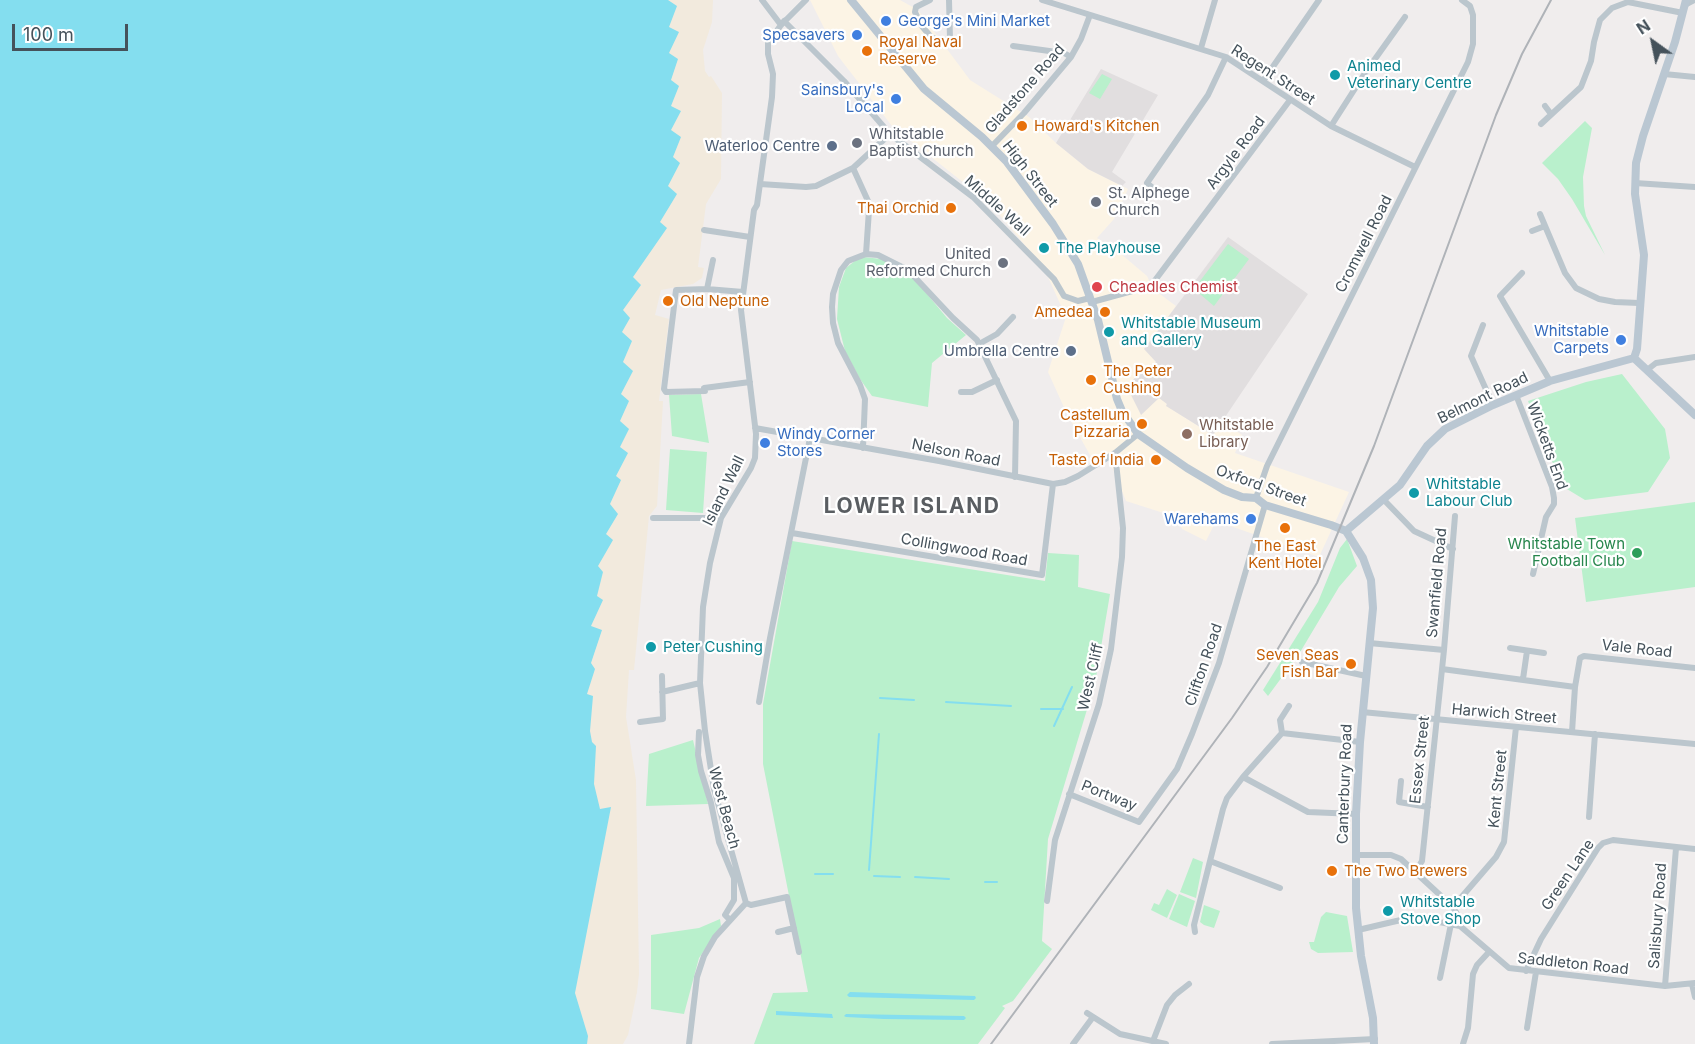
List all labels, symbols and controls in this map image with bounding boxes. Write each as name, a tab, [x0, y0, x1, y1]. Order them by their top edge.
scale bar	[15, 12, 130, 50]
place label: George's Mini Market	[898, 12, 1050, 30]
north arrow	[1623, 12, 1683, 72]
marker: George's Mini Market	[879, 14, 893, 28]
text: N	[1633, 15, 1654, 39]
text: 100 m	[23, 24, 74, 45]
place label: Specsavers	[762, 26, 845, 44]
marker: Specsavers	[850, 28, 864, 42]
place label: Royal Naval Reserve	[879, 33, 962, 68]
street label: Gladstone Road	[981, 41, 1069, 137]
street label: Regent Street	[1228, 41, 1318, 109]
marker: Royal Naval Reserve	[860, 44, 874, 58]
place label: Animed Veterinary Centre	[1347, 57, 1472, 92]
marker: Animed Veterinary Centre	[1328, 68, 1342, 82]
place label: Sainsbury's Local	[801, 81, 884, 116]
marker: Sainsbury's Local	[889, 92, 903, 106]
street label: Argyle Road	[1203, 113, 1269, 193]
place label: Howard's Kitchen	[1034, 117, 1160, 135]
marker: Howard's Kitchen	[1015, 119, 1029, 133]
place label: Whitstable Baptist Church	[869, 125, 974, 160]
marker: Whitstable Baptist Church	[850, 136, 864, 150]
place label: Waterloo Centre	[705, 137, 820, 155]
street label: High Street	[998, 137, 1062, 211]
marker: Waterloo Centre	[825, 139, 839, 153]
street label: Middle Wall	[961, 172, 1033, 240]
place label: St. Alphege Church	[1108, 184, 1190, 219]
street label: Cromwell Road	[1332, 192, 1396, 296]
marker: St. Alphege Church	[1089, 195, 1103, 209]
place label: Thai Orchid	[857, 199, 939, 217]
marker: Thai Orchid	[944, 201, 958, 215]
place label: The Playhouse	[1056, 239, 1161, 257]
marker: The Playhouse	[1037, 241, 1051, 255]
place label: United Reformed Church	[866, 245, 991, 280]
marker: United Reformed Church	[996, 256, 1010, 270]
place label: Cheadles Chemist	[1109, 278, 1238, 296]
marker: Cheadles Chemist	[1090, 280, 1104, 294]
place label: Old Neptune	[680, 292, 769, 310]
marker: Old Neptune	[661, 294, 675, 308]
place label: Amedea	[1034, 303, 1093, 321]
marker: Amedea	[1098, 305, 1112, 319]
place label: Whitstable Museum and Gallery	[1121, 314, 1261, 349]
place label: Whitstable Carpets	[1534, 322, 1609, 357]
marker: Whitstable Museum and Gallery	[1102, 325, 1116, 339]
marker: Whitstable Carpets	[1614, 333, 1628, 347]
place label: Umbrella Centre	[944, 342, 1059, 360]
marker: Umbrella Centre	[1064, 344, 1078, 358]
place label: The Peter Cushing	[1103, 362, 1172, 397]
street label: Belmont Road	[1435, 368, 1531, 428]
marker: The Peter Cushing	[1084, 373, 1098, 387]
street label: Wicketts End	[1523, 400, 1571, 492]
place label: Castellum Pizzaria	[1060, 406, 1130, 441]
place label: Whitstable Library	[1199, 416, 1274, 451]
marker: Castellum Pizzaria	[1135, 417, 1149, 431]
place label: Windy Corner Stores	[777, 425, 875, 460]
marker: Whitstable Library	[1180, 427, 1194, 441]
marker: Windy Corner Stores	[758, 436, 772, 450]
street label: Nelson Road	[910, 436, 1002, 470]
place label: Taste of India	[1048, 451, 1144, 469]
street label: Island Wall	[699, 453, 749, 529]
marker: Taste of India	[1149, 453, 1163, 467]
street label: Oxford Street	[1213, 461, 1309, 511]
place label: Whitstable Labour Club	[1426, 475, 1512, 510]
marker: Whitstable Labour Club	[1407, 486, 1421, 500]
district label: LOWER ISLAND	[824, 494, 1000, 520]
place label: Warehams	[1164, 510, 1239, 528]
marker: Warehams	[1244, 512, 1258, 526]
marker: The East Kent Hotel	[1278, 521, 1292, 535]
street label: Swanfield Road	[1423, 527, 1451, 639]
street label: Collingwood Road	[899, 530, 1029, 570]
place label: Whitstable Town Football Club	[1507, 535, 1625, 570]
place label: The East Kent Hotel	[1248, 537, 1322, 572]
marker: Whitstable Town Football Club	[1630, 546, 1644, 560]
street label: Clifton Road	[1181, 621, 1227, 709]
street label: Vale Road	[1601, 636, 1673, 662]
place label: Peter Cushing	[663, 638, 763, 656]
marker: Peter Cushing	[644, 640, 658, 654]
street label: West Cliff	[1075, 642, 1107, 712]
place label: Seven Seas Fish Bar	[1256, 646, 1339, 681]
marker: Seven Seas Fish Bar	[1344, 657, 1358, 671]
street label: Harwich Street	[1451, 700, 1557, 728]
street label: Essex Street	[1406, 715, 1434, 805]
street label: Canterbury Road	[1334, 724, 1356, 844]
street label: Kent Street	[1485, 749, 1511, 829]
street label: West Beach	[704, 765, 744, 851]
street label: Portway	[1079, 777, 1139, 815]
street label: Green Lane	[1538, 836, 1598, 914]
place label: The Two Brewers	[1344, 862, 1467, 880]
street label: Salisbury Road	[1645, 863, 1671, 969]
marker: The Two Brewers	[1325, 864, 1339, 878]
place label: Whitstable Stove Shop	[1400, 893, 1481, 928]
marker: Whitstable Stove Shop	[1381, 904, 1395, 918]
street label: Saddleton Road	[1516, 949, 1630, 979]

